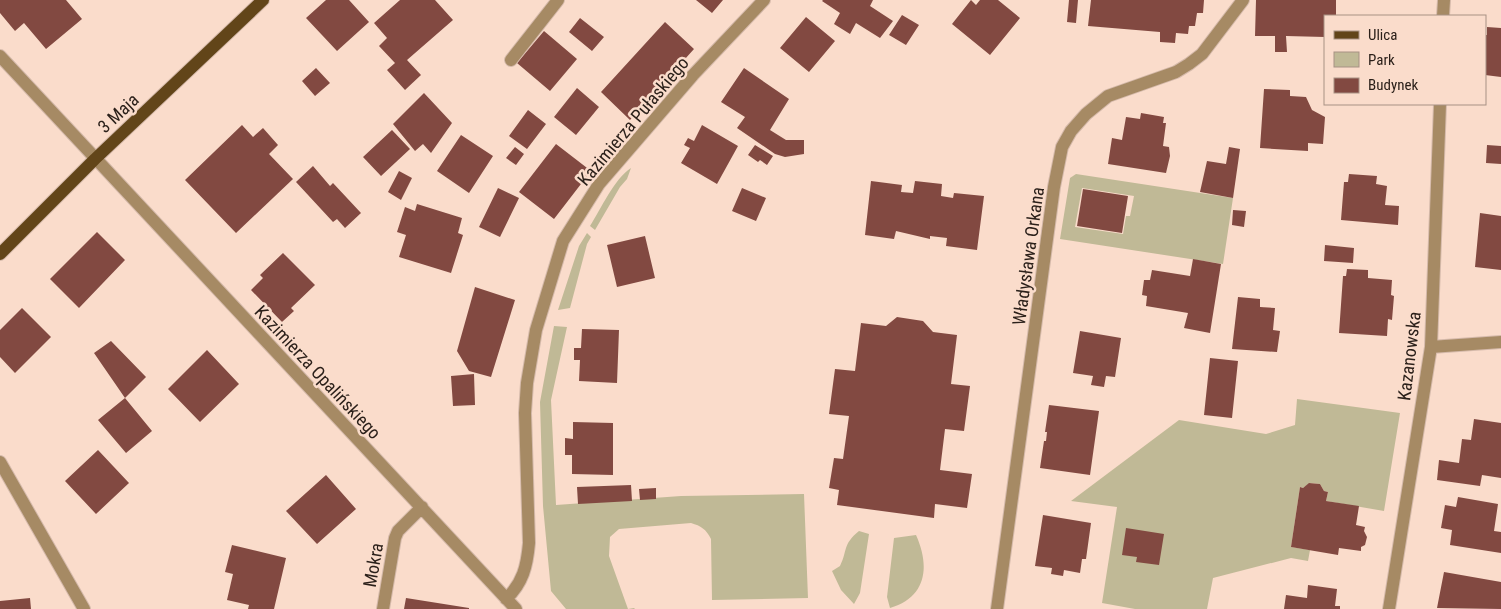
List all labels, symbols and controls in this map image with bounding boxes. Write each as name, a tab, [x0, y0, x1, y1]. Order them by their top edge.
legend	[1324, 15, 1486, 105]
text: Ulica	[1368, 26, 1397, 44]
text: Park	[1368, 51, 1395, 69]
street label: Kazimierza Pułaskiego	[573, 52, 693, 190]
text: Budynek	[1368, 76, 1418, 94]
street label: 3 Maja	[93, 89, 143, 137]
street label: Władysława Orkana	[1008, 185, 1048, 327]
street label: Kazimierza Opalińskiego	[251, 301, 385, 443]
street label: Kazanowska	[1393, 310, 1425, 402]
street label: Mokra	[359, 541, 387, 589]

